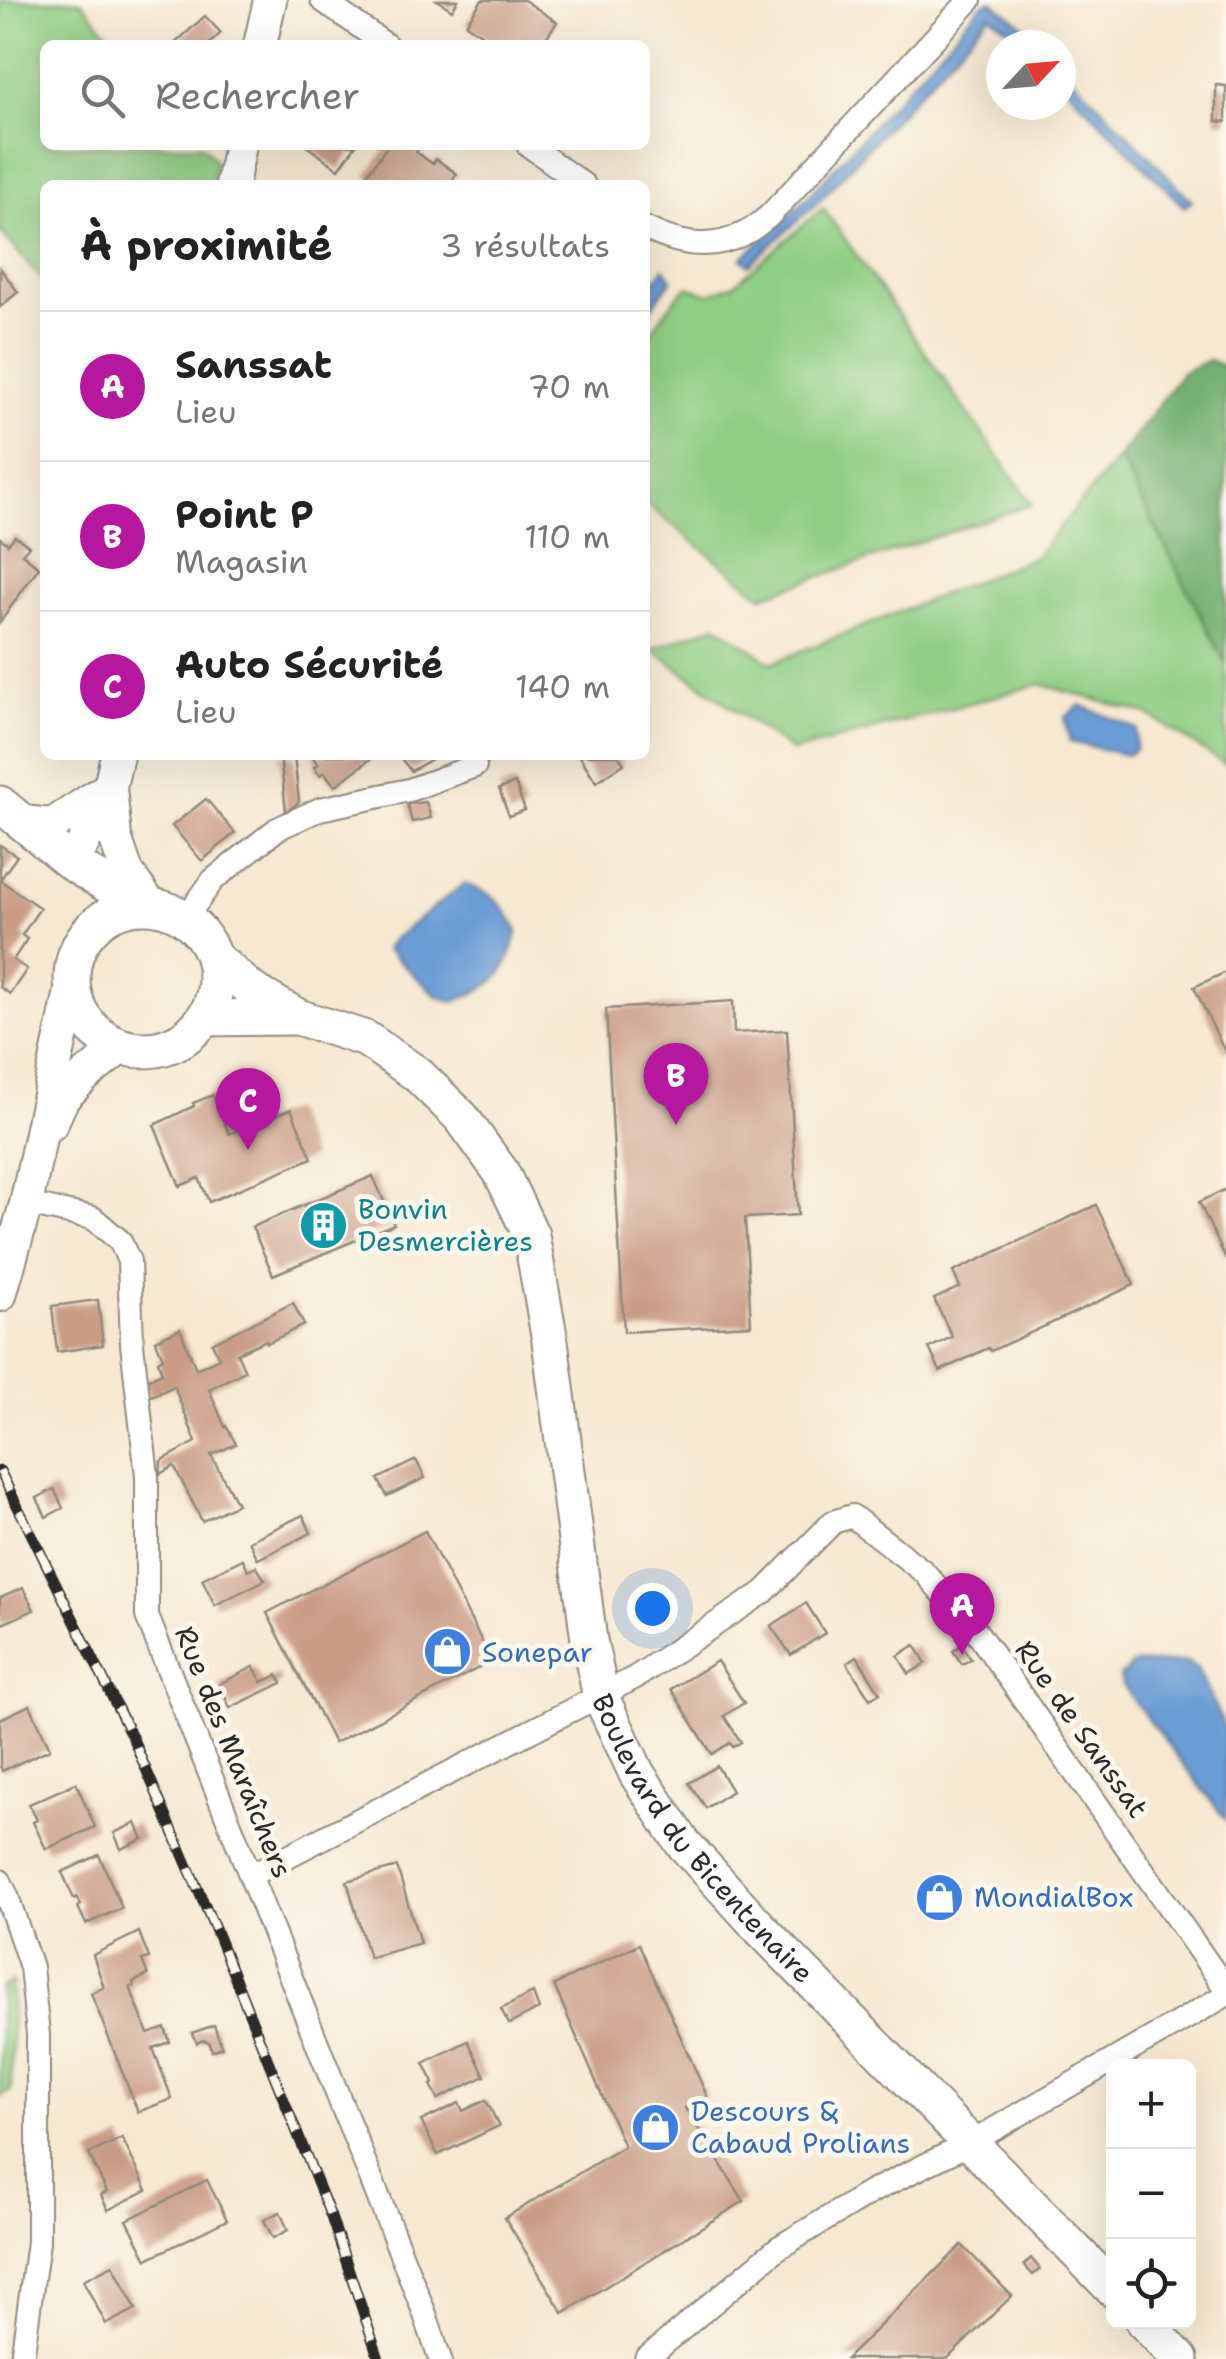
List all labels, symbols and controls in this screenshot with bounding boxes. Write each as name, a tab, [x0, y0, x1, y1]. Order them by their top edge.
north arrow	[986, 30, 1076, 120]
search box	[40, 40, 650, 150]
icon: search	[75, 68, 130, 123]
text: Rechercher	[155, 70, 360, 121]
text: À proximité	[80, 217, 333, 273]
text: 3 résultats	[440, 224, 610, 267]
text: Sanssat	[175, 339, 332, 390]
text: A	[100, 365, 125, 408]
text: 70 m	[527, 365, 610, 408]
text: Lieu	[175, 390, 236, 433]
text: Point P	[175, 489, 314, 540]
text: B	[103, 515, 122, 558]
text: 110 m	[524, 515, 610, 558]
text: Magasin	[175, 540, 308, 583]
text: Auto Sécurité	[175, 639, 444, 690]
text: C	[103, 665, 122, 708]
text: 140 m	[515, 665, 610, 708]
text: Lieu	[175, 690, 236, 733]
pin: B	[644, 1042, 708, 1125]
pin: C	[216, 1068, 280, 1150]
place label: Bonvin Desmercières	[358, 1190, 533, 1260]
building icon: Bonvin Desmercières	[297, 1199, 349, 1251]
pin: A	[930, 1572, 994, 1655]
your location	[627, 1583, 678, 1634]
street label: Rue des Maraîchers	[166, 1620, 302, 1884]
shop icon: Sonepar	[421, 1626, 473, 1678]
place label: Sonepar	[482, 1633, 593, 1671]
street label: Rue de Sanssat	[1007, 1633, 1157, 1825]
street label: Boulevard du Bicentenaire	[583, 1688, 822, 1991]
shop icon: MondialBox	[913, 1871, 965, 1923]
place label: MondialBox	[974, 1878, 1133, 1916]
map controls	[1106, 2059, 1196, 2329]
button: +	[1106, 2059, 1196, 2149]
place label: Descours & Cabaud Prolians	[691, 2092, 910, 2162]
shop icon: Descours & Cabaud Prolians	[630, 2101, 682, 2153]
button: −	[1106, 2149, 1196, 2239]
button: locate	[1106, 2239, 1196, 2329]

